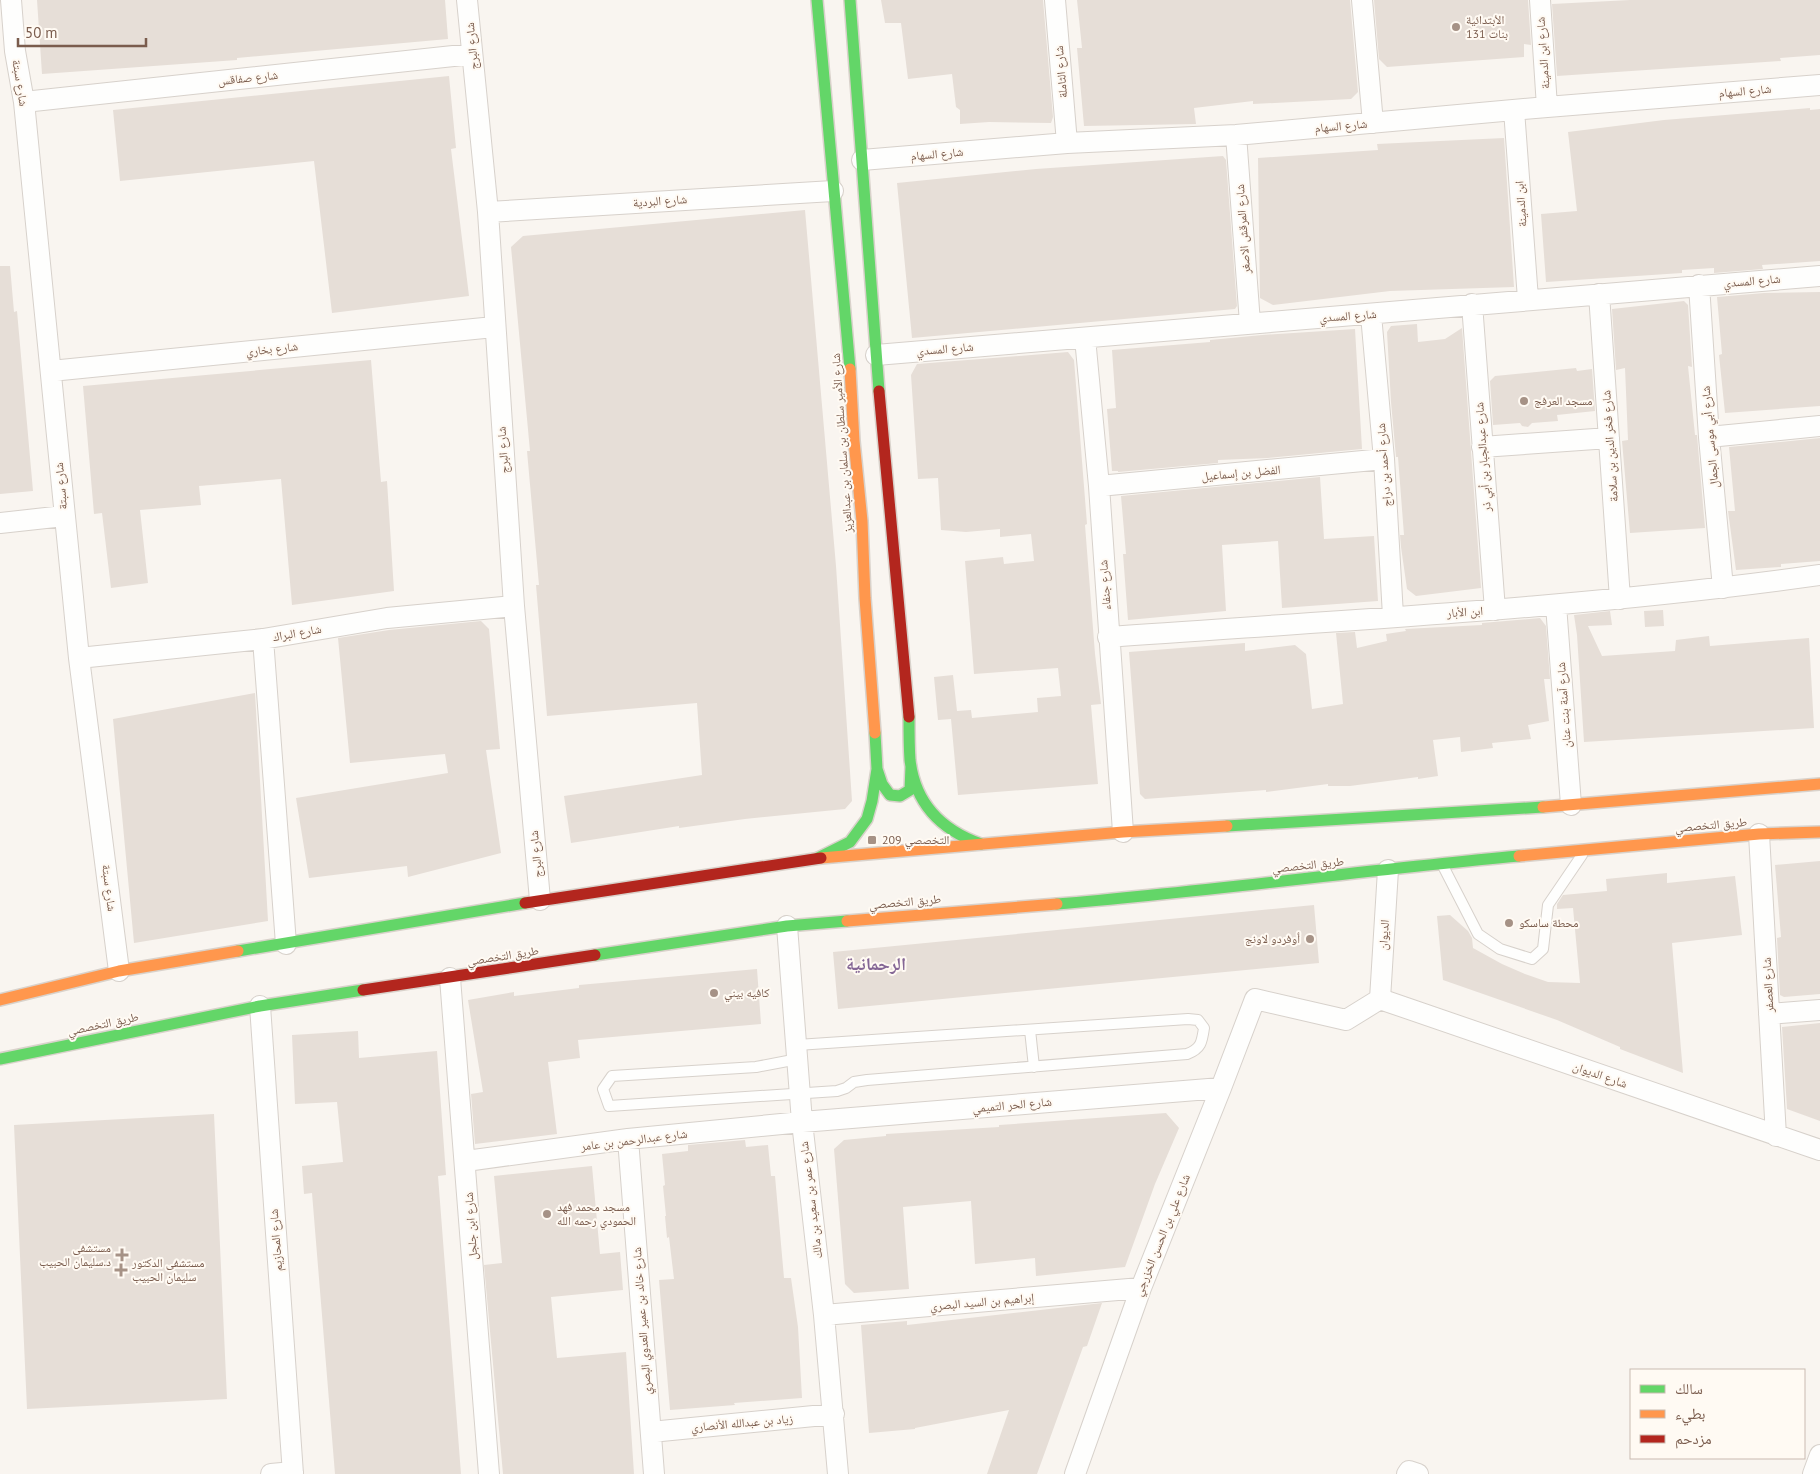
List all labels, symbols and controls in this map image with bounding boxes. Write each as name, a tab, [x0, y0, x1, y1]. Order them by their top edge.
place label: الأبتدائية 131 بنات	[1466, 12, 1508, 41]
scale bar	[18, 15, 145, 47]
street label: شارع ابن الدمينة	[1532, 16, 1553, 90]
marker: الأبتدائية 131 بنات	[1450, 21, 1462, 33]
street label: شارع البرج	[462, 22, 482, 70]
text: 50 m	[25, 23, 58, 42]
street label: شارع الثاملة	[1051, 45, 1071, 99]
street label: شارع سبتة	[8, 58, 32, 108]
street label: شارع صفاقس	[217, 67, 279, 89]
street label: شارع السهام	[1718, 81, 1772, 101]
street label: شارع السهام	[1314, 116, 1368, 136]
street label: شارع السهام	[910, 144, 964, 164]
street label: ابن الدمينة	[1511, 180, 1530, 228]
street label: شارع المرقش الاصغر	[1232, 183, 1254, 275]
street label: شارع البردية	[632, 191, 688, 211]
street label: شارع المسدي	[1723, 271, 1782, 294]
street label: شارع المسدي	[1319, 306, 1377, 328]
street label: شارع بخاري	[245, 338, 299, 362]
street label: شارع المسدي	[916, 339, 975, 362]
street label: شارع الأمير سلطان بن سلمان بن عبدالعزيز	[828, 352, 856, 534]
street label: شارع أبي موسى الجمال	[1698, 385, 1724, 489]
street label: شارع فخر الدين بن سلامة	[1598, 389, 1622, 503]
place label: مسجد العرفج	[1534, 393, 1593, 408]
marker: مسجد العرفج	[1518, 395, 1530, 407]
street label: شارع عبدالجبار بن أبي ذر	[1471, 401, 1497, 513]
street label: شارع أحمد بن دراج	[1373, 422, 1395, 507]
street label: شارع البرج	[493, 426, 513, 474]
street label: شارع سبتة	[51, 462, 71, 510]
street label: الفضل بن إسماعيل	[1201, 462, 1281, 484]
street label: شارع جنفاء	[1095, 559, 1115, 611]
street label: ابن الأبار	[1445, 603, 1484, 621]
street label: شارع البراك	[271, 621, 323, 645]
street label: شارع آمنة بنت عنان	[1553, 661, 1575, 748]
street label: طريق التخصصي	[1674, 814, 1748, 838]
street label: شارع البرج	[526, 830, 546, 878]
place label: التخصصي 209	[882, 832, 950, 850]
marker: التخصصي 209	[866, 834, 878, 846]
street label: طريق التخصصي	[1271, 853, 1345, 879]
street label: شارع سبتة	[98, 864, 120, 912]
street label: طريق التخصصي	[868, 891, 942, 915]
place label: محطة ساسكو	[1519, 915, 1579, 930]
marker: محطة ساسكو	[1503, 917, 1515, 929]
street label: الديوان	[1375, 919, 1392, 951]
place label: أوفردو لاونج	[1245, 931, 1300, 946]
marker: أوفردو لاونج	[1304, 933, 1316, 945]
street label: طريق التخصصي	[466, 942, 540, 972]
district label: الرحمانية	[846, 952, 906, 975]
street label: شارع العصفر	[1759, 957, 1777, 1014]
place label: كافيه بيني	[724, 985, 769, 1003]
marker: كافيه بيني	[708, 987, 720, 999]
street label: طريق التخصصي	[66, 1009, 141, 1041]
street label: شارع الديوان	[1571, 1058, 1630, 1092]
street label: شارع الحر التميمي	[972, 1094, 1053, 1118]
street label: شارع عبدالرحمن بن عامر	[579, 1126, 688, 1155]
street label: شارع عمر بن سعيد بن مالك	[796, 1140, 826, 1260]
street label: شارع علي بن الحسن الخزرجي	[1130, 1171, 1196, 1299]
street label: شارع ابن جلجل	[461, 1191, 481, 1261]
place label: مسجد محمد فهد الحمودي رحمه الله	[557, 1199, 636, 1231]
street label: شارع المحازيم	[266, 1208, 286, 1272]
marker: مسجد محمد فهد الحمودي رحمه الله	[541, 1208, 553, 1220]
place label: مستشفى د.سليمان الحبيب	[39, 1240, 111, 1269]
street label: شارع خالد بن عمير العدوي البصري	[629, 1246, 657, 1395]
marker: مستشفى د.سليمان الحبيب	[115, 1248, 129, 1262]
place label: مستشفى الدكتور سليمان الحبيب	[131, 1255, 204, 1284]
marker: مستشفى الدكتور سليمان الحبيب	[114, 1263, 128, 1277]
street label: إبراهيم بن السيد البصري	[929, 1289, 1035, 1317]
legend	[1630, 1369, 1805, 1459]
text: سالك	[1675, 1379, 1703, 1398]
text: بطيء	[1675, 1404, 1705, 1426]
street label: زياد بن عبدالله الأنصاري	[690, 1411, 794, 1437]
text: مزدحم	[1675, 1429, 1712, 1449]

